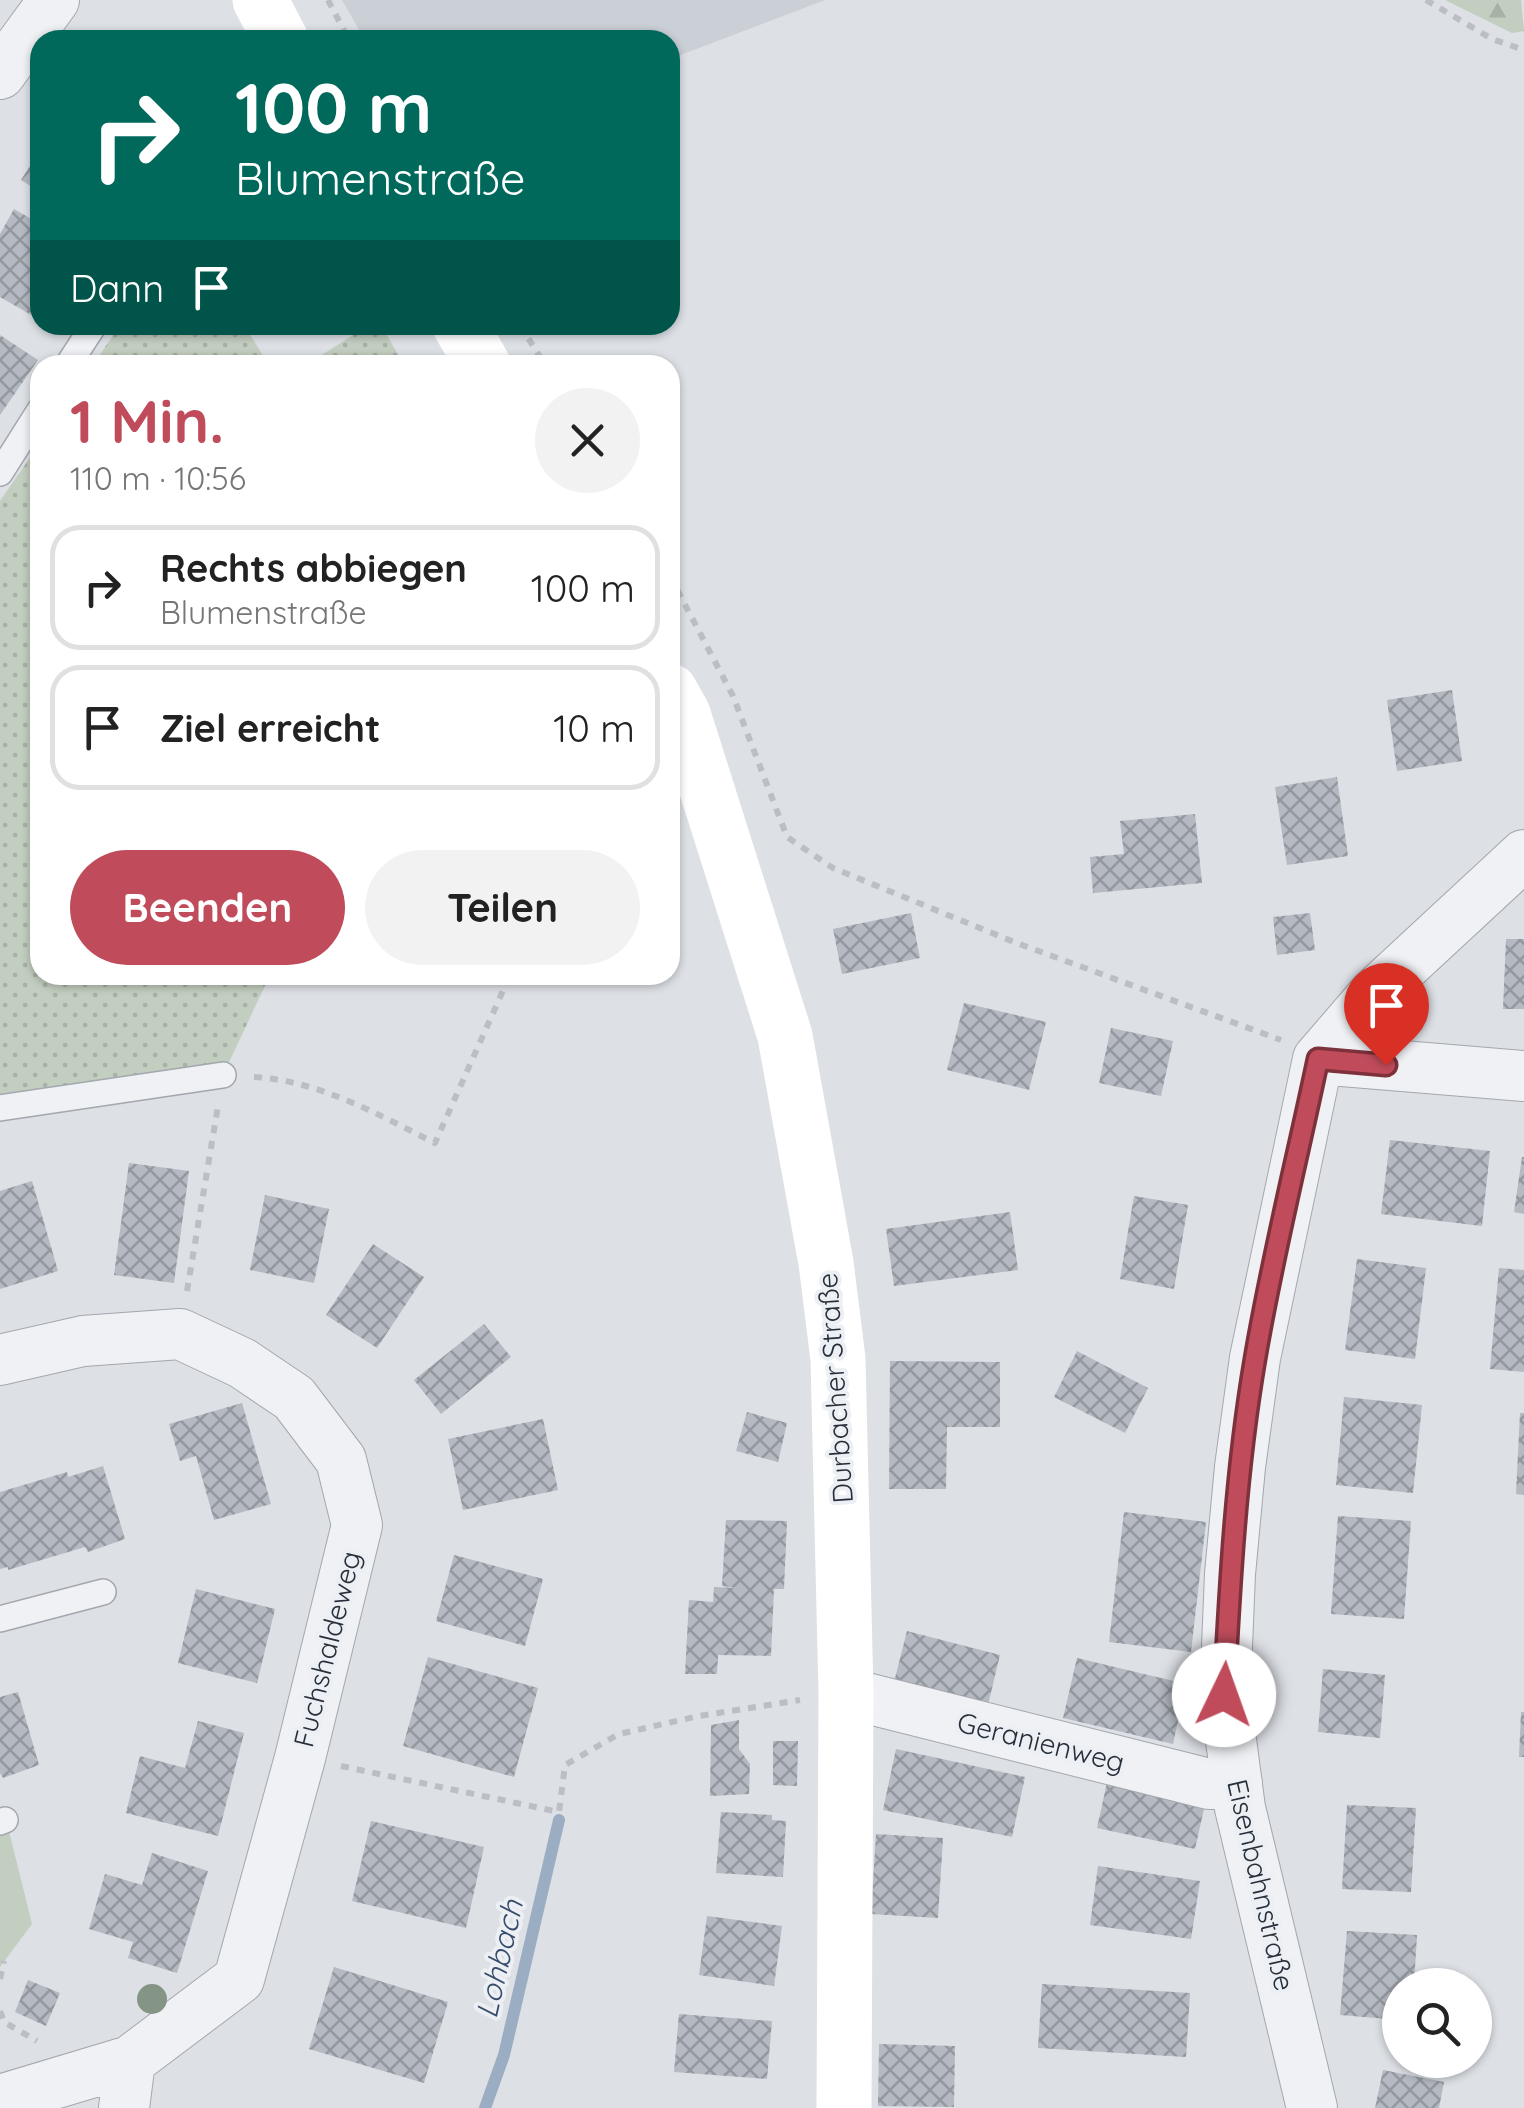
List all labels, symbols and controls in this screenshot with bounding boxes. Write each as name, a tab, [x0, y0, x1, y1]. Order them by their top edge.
text: 100 m	[235, 63, 432, 151]
icon: right	[70, 70, 200, 200]
text: Blumenstraße	[235, 150, 525, 206]
icon: arrive	[184, 260, 239, 315]
text: Dann	[70, 264, 164, 312]
text: 1 Min.	[70, 383, 224, 458]
button: close	[535, 388, 640, 493]
text: 110 m · 10:56	[70, 458, 246, 498]
text: Rechts abbiegen	[160, 544, 467, 592]
icon: right	[75, 560, 130, 615]
text: 100 m	[531, 564, 635, 612]
text: Blumenstraße	[160, 592, 367, 632]
icon: arrive	[75, 700, 130, 755]
text: Ziel erreicht	[160, 704, 380, 752]
text: 10 m	[553, 704, 635, 752]
button: Beenden	[70, 850, 345, 965]
button: Teilen	[365, 850, 640, 965]
pin	[1344, 963, 1429, 1066]
icon: arrive	[1359, 978, 1414, 1033]
street label: Durbacher Straße	[809, 1272, 860, 1504]
street label: Fuchshaldeweg	[285, 1547, 368, 1751]
position arrow	[1172, 1643, 1276, 1747]
street label: Geranienweg	[954, 1704, 1128, 1779]
street label: Eisenbahnstraße	[1220, 1776, 1303, 1994]
water label: Lohbach	[467, 1895, 531, 2022]
map controls	[1382, 1968, 1492, 2078]
button: search	[1382, 1968, 1492, 2078]

